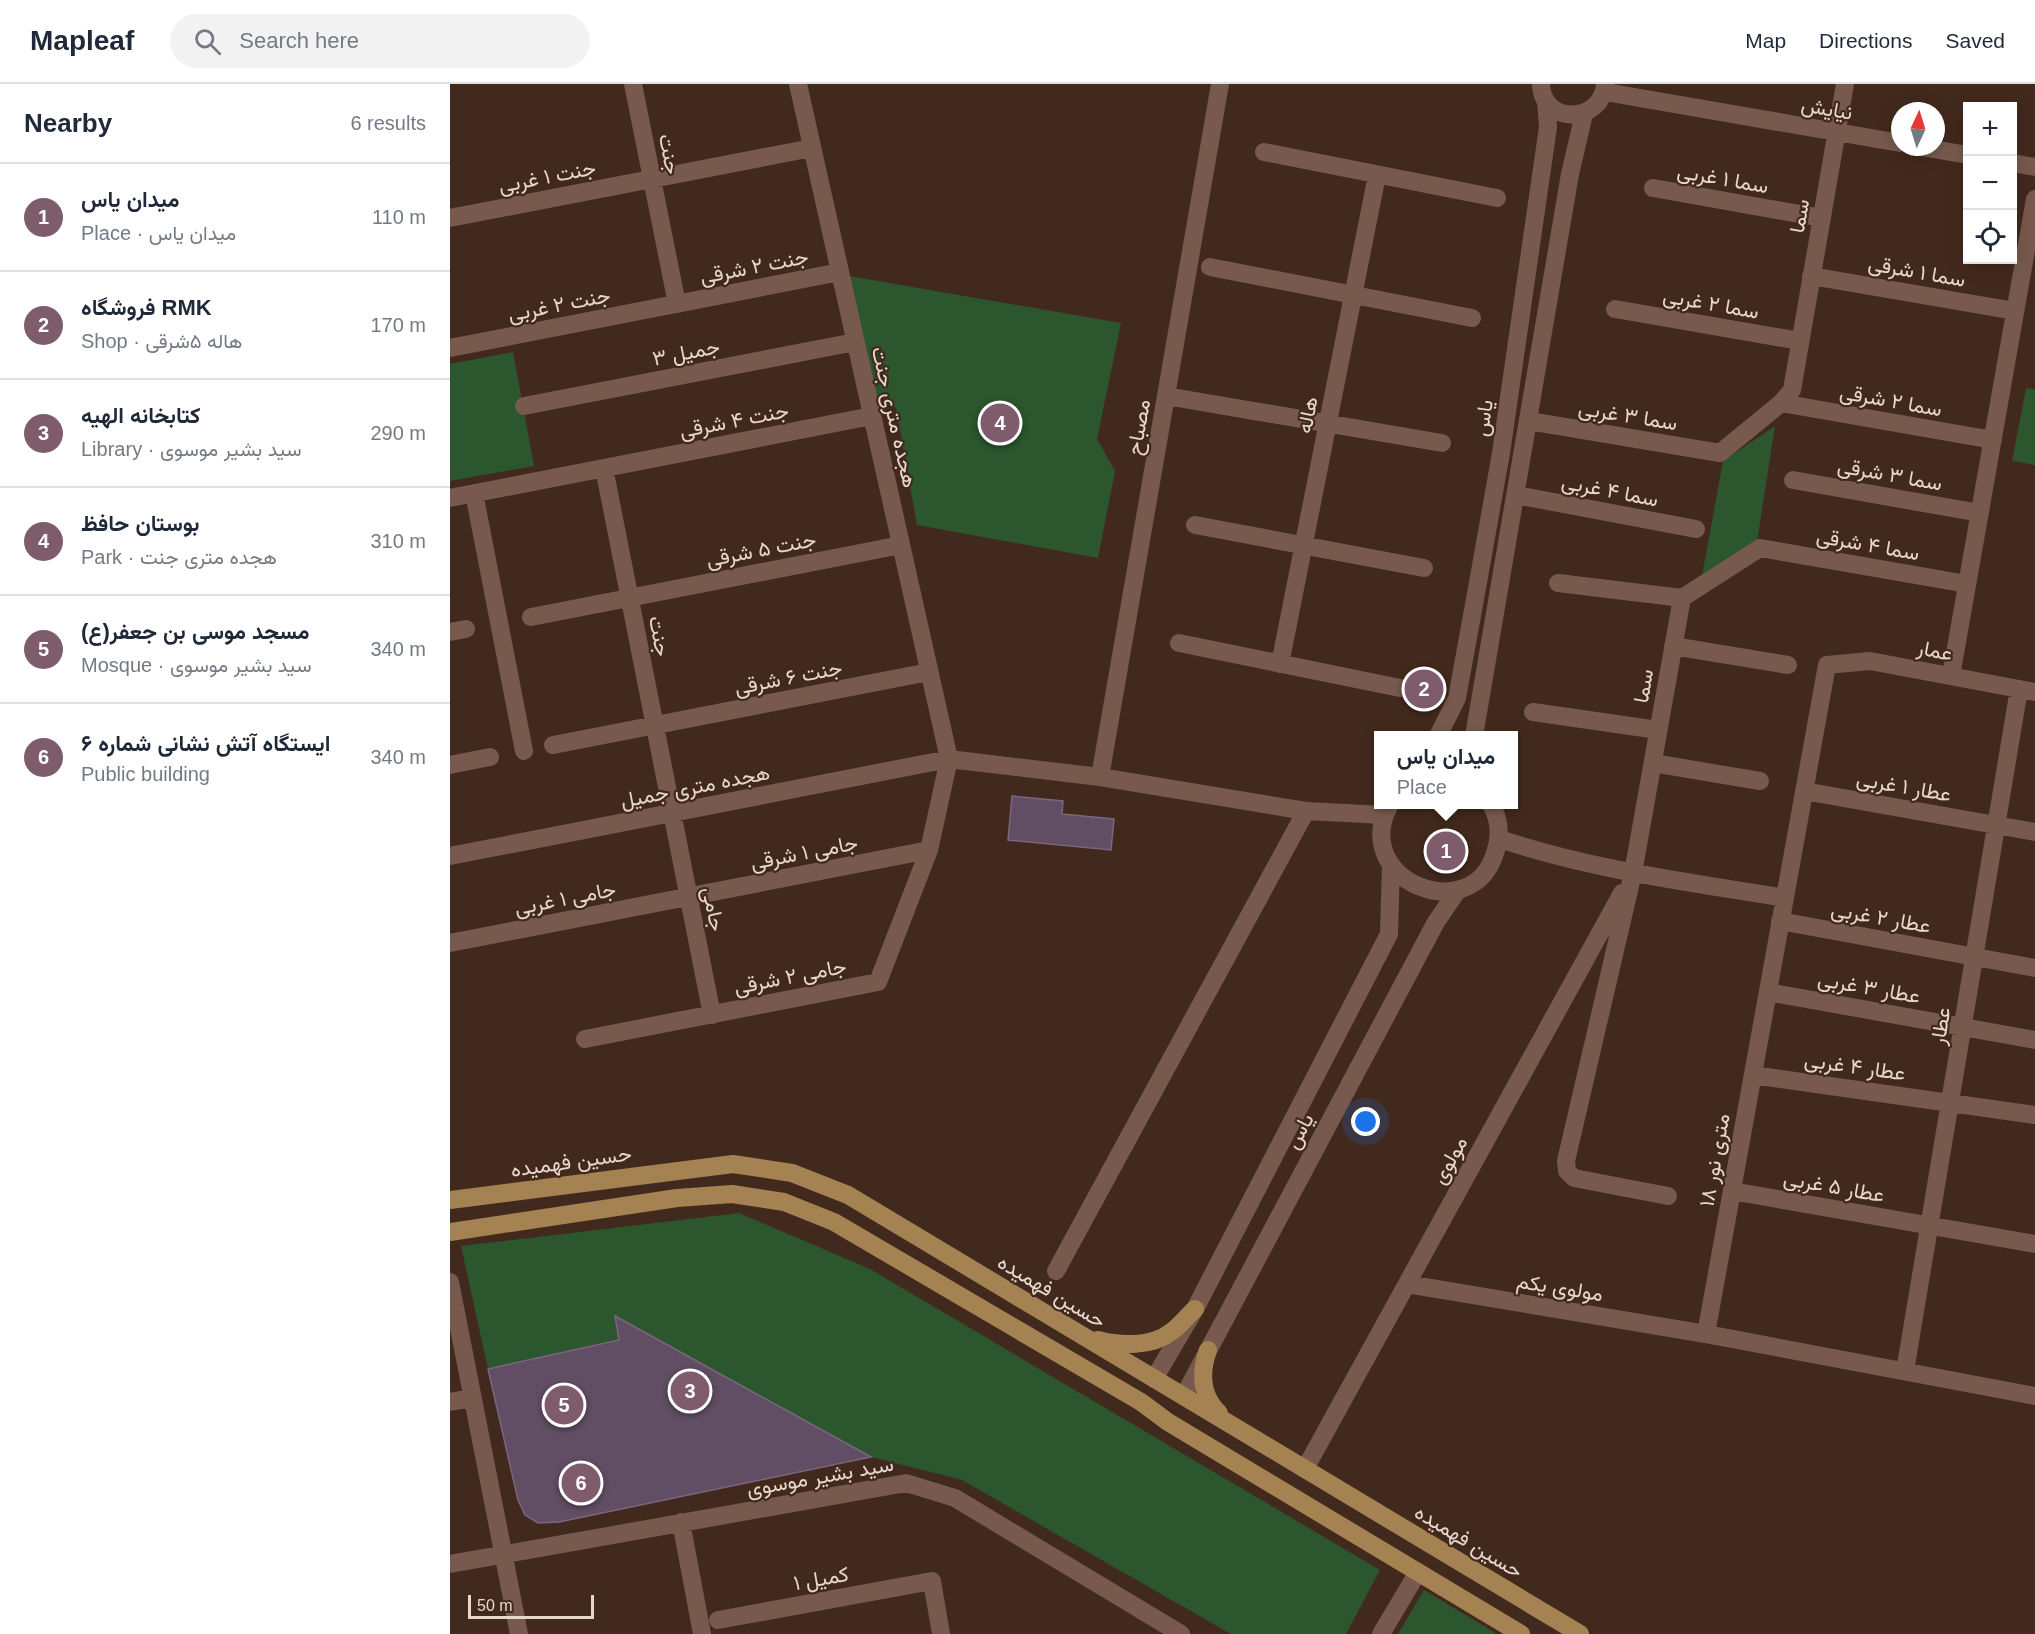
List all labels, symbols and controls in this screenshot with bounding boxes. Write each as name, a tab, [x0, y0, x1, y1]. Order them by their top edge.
search box	[170, 14, 590, 68]
text: Mapleaf	[30, 25, 134, 56]
icon: search	[191, 25, 224, 58]
text: Search here	[239, 28, 359, 53]
text: Map	[1745, 29, 1786, 52]
text: Directions	[1819, 29, 1912, 52]
text: Saved	[1945, 29, 2005, 52]
street label: نیایش	[1799, 92, 1854, 125]
north arrow	[1891, 102, 1945, 156]
map controls	[1963, 102, 2017, 264]
button: +	[1963, 102, 2017, 156]
text: Nearby	[24, 108, 112, 138]
text: 6 results	[350, 112, 426, 134]
street label: جنت	[654, 132, 685, 176]
street label: جنت ۱ غربی	[496, 155, 598, 199]
button: −	[1963, 156, 2017, 210]
street label: سما ۱ غربی	[1675, 159, 1770, 199]
text: میدان یاس	[81, 187, 180, 212]
street label: سما	[1785, 197, 1813, 235]
text: 1	[38, 206, 49, 228]
text: 110 m	[372, 206, 426, 228]
button: locate	[1963, 210, 2017, 264]
text: Place · میدان یاس	[81, 222, 236, 244]
street label: جنت ۲ شرقی	[698, 244, 810, 290]
street label: سما ۱ شرقی	[1866, 251, 1967, 293]
street label: جنت ۲ غربی	[506, 283, 612, 327]
street label: سما ۲ غربی	[1661, 283, 1761, 325]
text: فروشگاه RMK	[81, 295, 212, 320]
text: 2	[38, 314, 49, 336]
text: 170 m	[370, 314, 426, 336]
text: Shop · هاله ۵شرقی	[81, 330, 242, 352]
street label: جمیل ۳	[650, 334, 722, 371]
street label: هجده متری جنت	[866, 344, 922, 490]
street label: سما ۲ شرقی	[1838, 380, 1944, 422]
street label: هاله	[1292, 395, 1322, 435]
street label: سما ۳ غربی	[1577, 396, 1679, 436]
street label: مصباح	[1122, 397, 1157, 457]
street label: جنت ۴ شرقی	[677, 398, 791, 444]
street label: یاس	[1469, 398, 1498, 438]
pin: 4	[980, 400, 1020, 446]
text: کتابخانه الهیه	[81, 403, 200, 428]
text: 3	[38, 422, 49, 444]
text: 290 m	[370, 422, 426, 444]
text: Library · سید بشیر موسوی	[81, 438, 301, 460]
street label: سما ۳ شرقی	[1835, 453, 1944, 497]
street label: سما ۴ غربی	[1559, 469, 1660, 513]
text: بوستان حافظ	[81, 511, 199, 536]
street label: سما ۴ شرقی	[1814, 524, 1921, 566]
street label: جنت ۵ شرقی	[704, 527, 818, 573]
text: 4	[38, 530, 49, 552]
text: 310 m	[370, 530, 426, 552]
text: Park · هجده متری جنت	[81, 546, 277, 568]
street label: جنت	[644, 614, 675, 658]
text: مسجد موسی بن جعفر(ع)	[81, 619, 309, 644]
street label: عمار	[1914, 635, 1955, 667]
text: 5	[38, 638, 49, 660]
text: 340 m	[370, 638, 426, 660]
text: Mosque · سید بشیر موسوی	[81, 654, 312, 676]
street label: جنت ۶ شرقی	[732, 655, 844, 701]
pin: 2	[1404, 666, 1444, 712]
street label: سما	[1629, 667, 1657, 705]
text: ایستگاه آتش نشانی شماره ۶	[81, 731, 330, 756]
popup	[1374, 731, 1518, 809]
text: میدان یاس	[1397, 744, 1495, 769]
text: 6	[38, 746, 49, 768]
text: 340 m	[370, 746, 426, 768]
street label: هجده متری جمیل	[618, 760, 772, 814]
text: Public building	[81, 763, 210, 785]
street label: عطار ۱ غربی	[1854, 766, 1953, 808]
text: Place	[1397, 776, 1447, 798]
pin: 1	[1426, 828, 1466, 873]
street label: جامی ۱ شرقی	[748, 830, 860, 876]
street label: جامی ۱ غربی	[512, 877, 618, 921]
street label: جامی	[697, 885, 730, 933]
street label: عطار ۲ غربی	[1829, 897, 1933, 939]
street label: جامی ۲ شرقی	[732, 954, 848, 1000]
street label: عطار ۳ غربی	[1816, 967, 1922, 1009]
street label: عطار	[1926, 1006, 1956, 1048]
street label: عطار ۴ غربی	[1803, 1048, 1907, 1086]
your location	[1351, 1107, 1380, 1136]
street label: یاس	[1280, 1109, 1319, 1153]
street label: ۱۸ متری نور	[1694, 1112, 1735, 1209]
street label: مولوی	[1427, 1132, 1473, 1189]
street label: حسین فهمیده	[509, 1141, 633, 1183]
street label: عطار ۵ غربی	[1781, 1166, 1886, 1208]
street label: حسین فهمیده	[993, 1250, 1110, 1334]
street label: مولوی یکم	[1515, 1269, 1605, 1308]
pin: 3	[670, 1368, 710, 1414]
pin: 5	[544, 1382, 584, 1428]
street label: سید بشیر موسوی	[745, 1452, 896, 1502]
pin: 6	[562, 1460, 600, 1506]
street label: حسین فهمیده	[1410, 1500, 1527, 1584]
street label: کمیل ۱	[792, 1562, 851, 1595]
scale bar	[468, 1592, 594, 1620]
text: 50 m	[477, 1597, 513, 1614]

